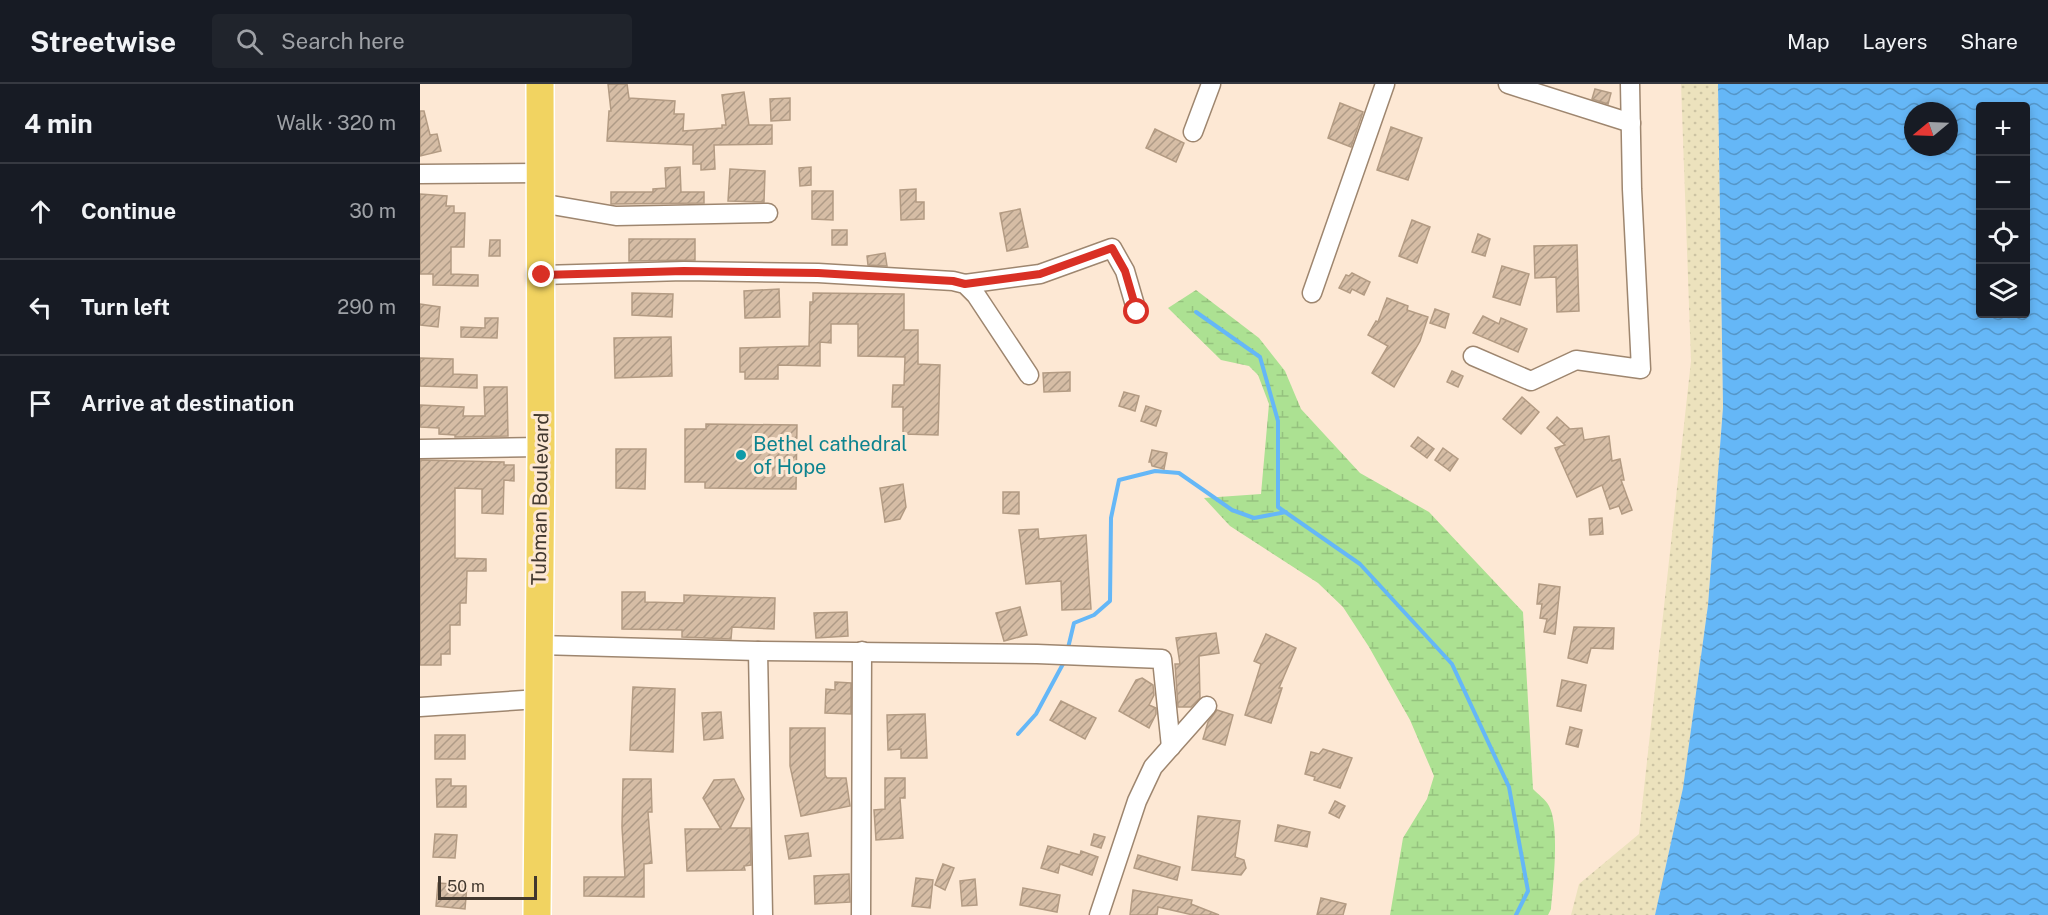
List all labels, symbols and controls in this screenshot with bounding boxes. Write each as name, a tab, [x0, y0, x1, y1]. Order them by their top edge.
search box	[212, 14, 632, 68]
text: Streetwise	[30, 25, 176, 58]
icon: search	[233, 25, 266, 58]
text: Search here	[281, 28, 405, 54]
text: Map	[1787, 29, 1830, 54]
text: Layers	[1863, 29, 1927, 54]
text: Share	[1960, 29, 2018, 54]
north arrow	[1904, 102, 1958, 156]
map controls	[1976, 102, 2030, 318]
button: +	[1976, 102, 2030, 156]
text: 4 min	[24, 108, 93, 139]
text: Walk · 320 m	[276, 111, 396, 135]
button: −	[1976, 156, 2030, 210]
icon: ahead	[24, 195, 57, 228]
text: Continue	[81, 198, 176, 224]
text: 30 m	[349, 199, 396, 223]
button: locate	[1976, 210, 2030, 264]
route end	[528, 261, 554, 287]
button: layers	[1976, 264, 2030, 318]
icon: left	[24, 291, 57, 324]
text: Turn left	[81, 294, 170, 320]
text: 290 m	[337, 295, 396, 319]
route start	[1123, 298, 1149, 324]
icon: arrive	[24, 387, 57, 420]
text: Arrive at destination	[81, 390, 294, 416]
street label: Tubman Boulevard	[526, 412, 554, 586]
place label: Bethel cathedral of Hope	[753, 432, 907, 479]
marker: Bethel cathedral of Hope	[734, 448, 748, 462]
scale bar	[438, 873, 537, 900]
text: 50 m	[447, 877, 485, 896]

